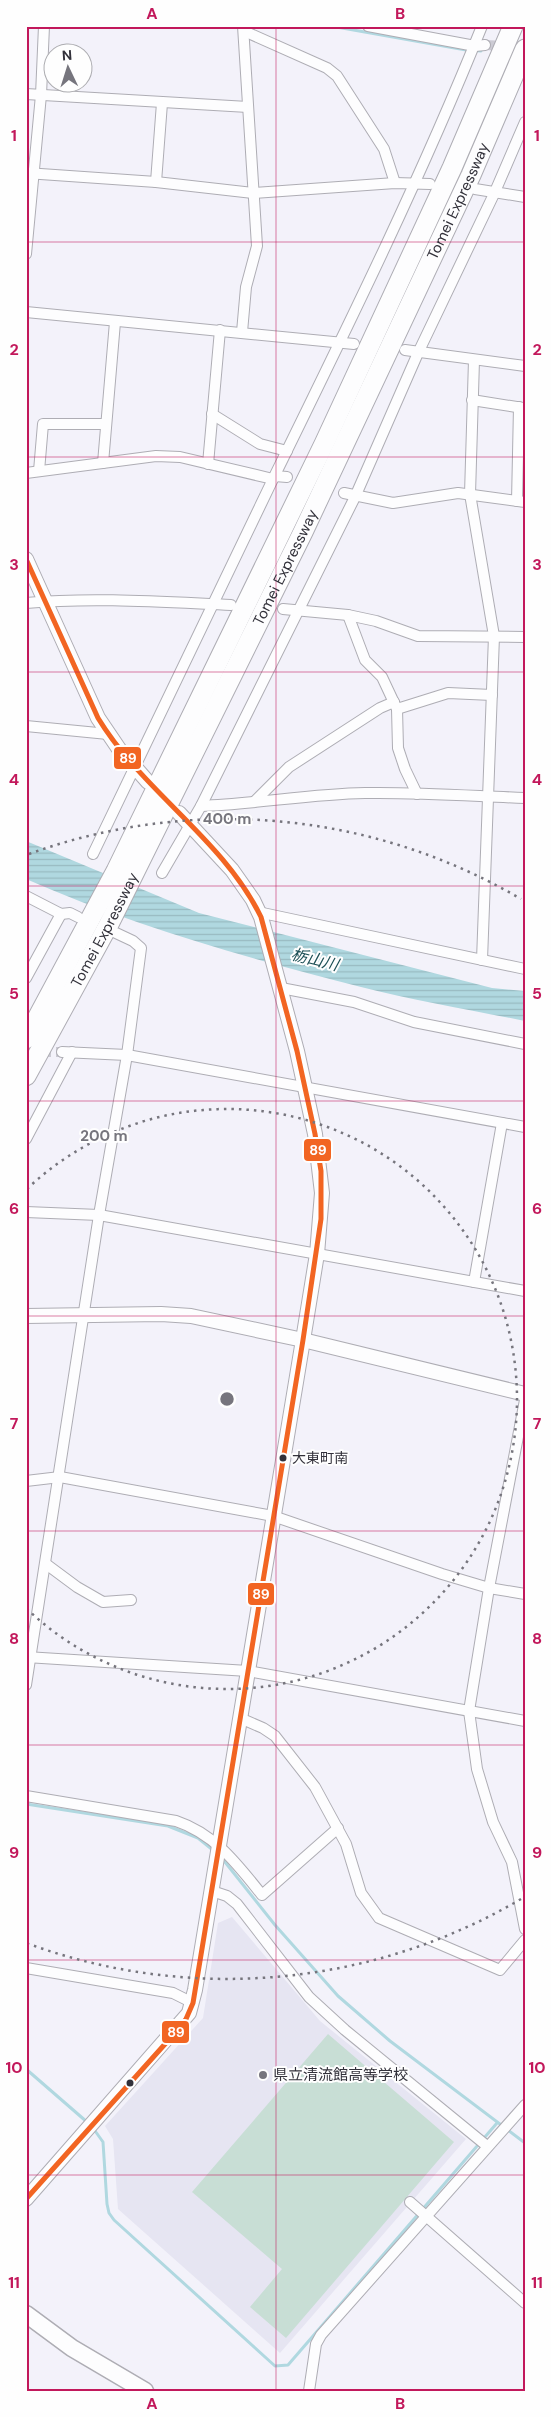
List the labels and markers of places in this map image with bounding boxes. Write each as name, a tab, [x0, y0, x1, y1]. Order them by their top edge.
centre of rings	[218, 1390, 236, 1408]
place label: 大東町南	[292, 1449, 348, 1467]
marker: 大東町南	[278, 1453, 288, 1463]
place label: 県立清流館高等学校	[273, 2065, 408, 2085]
marker: 県立清流館高等学校	[257, 2069, 269, 2081]
unlabelled marker	[125, 2078, 135, 2088]

